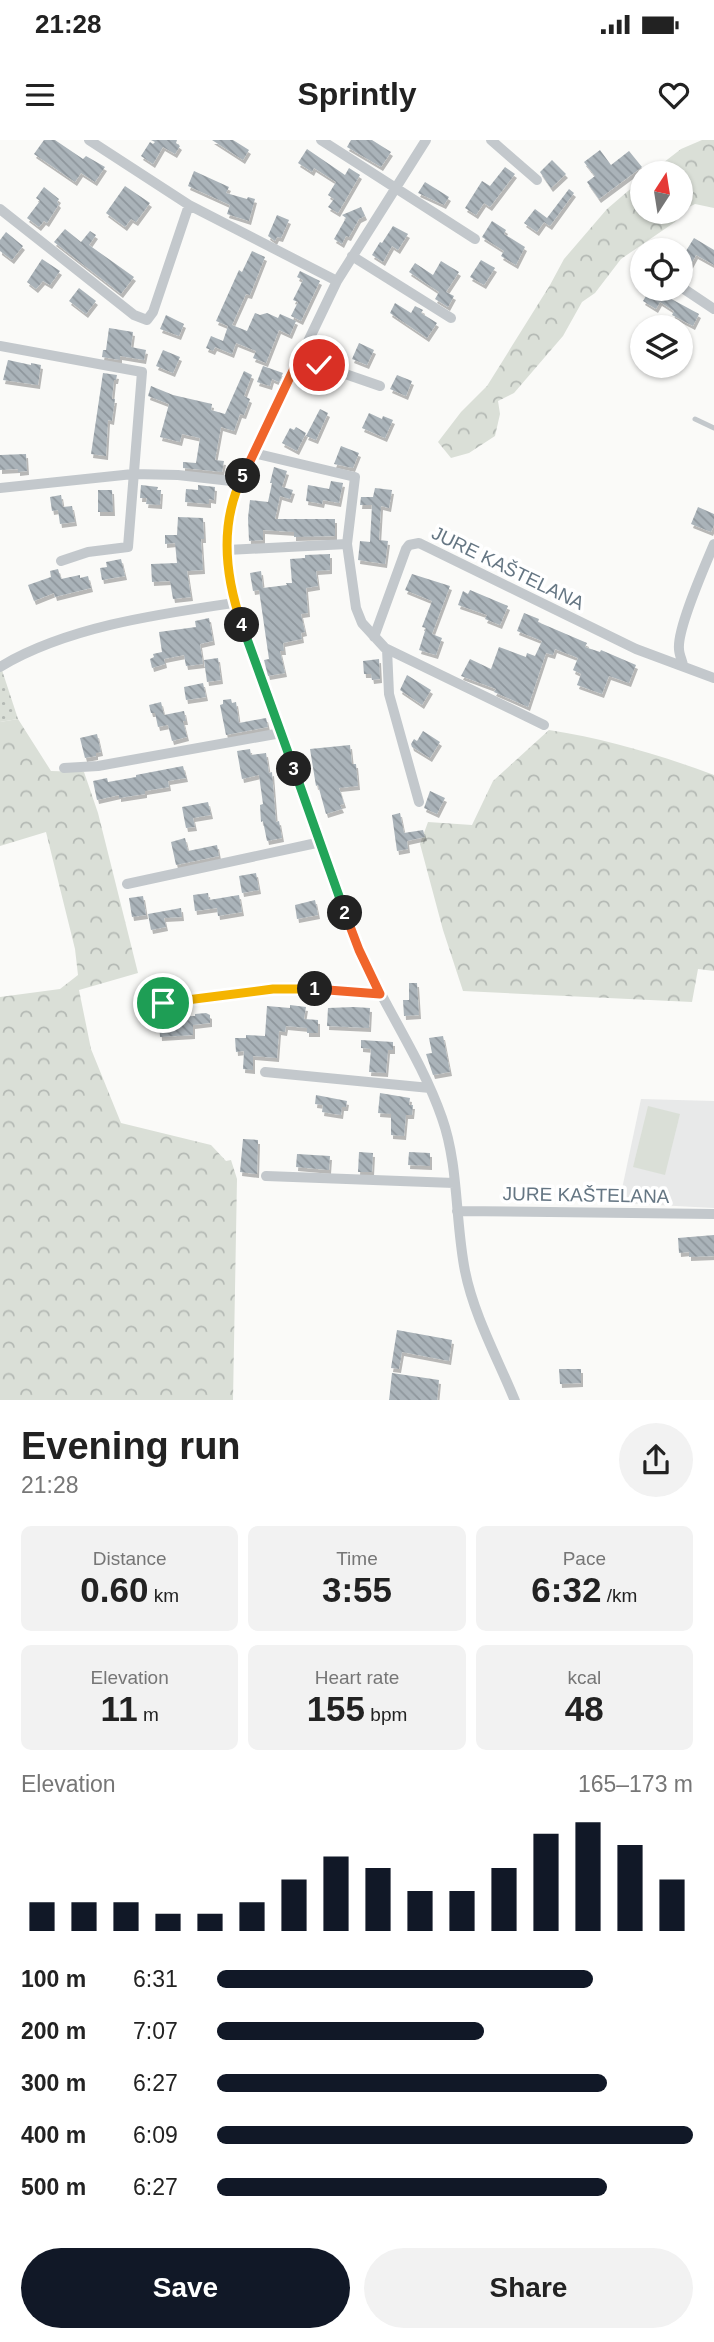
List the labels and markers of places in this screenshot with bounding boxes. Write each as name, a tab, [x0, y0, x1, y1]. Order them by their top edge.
pin	[289, 335, 349, 395]
pin: 5	[226, 458, 260, 494]
pin: 4	[224, 608, 260, 643]
pin: 3	[276, 752, 312, 786]
pin: 2	[328, 896, 362, 930]
pin: 1	[298, 972, 332, 1006]
pin	[133, 973, 193, 1033]

